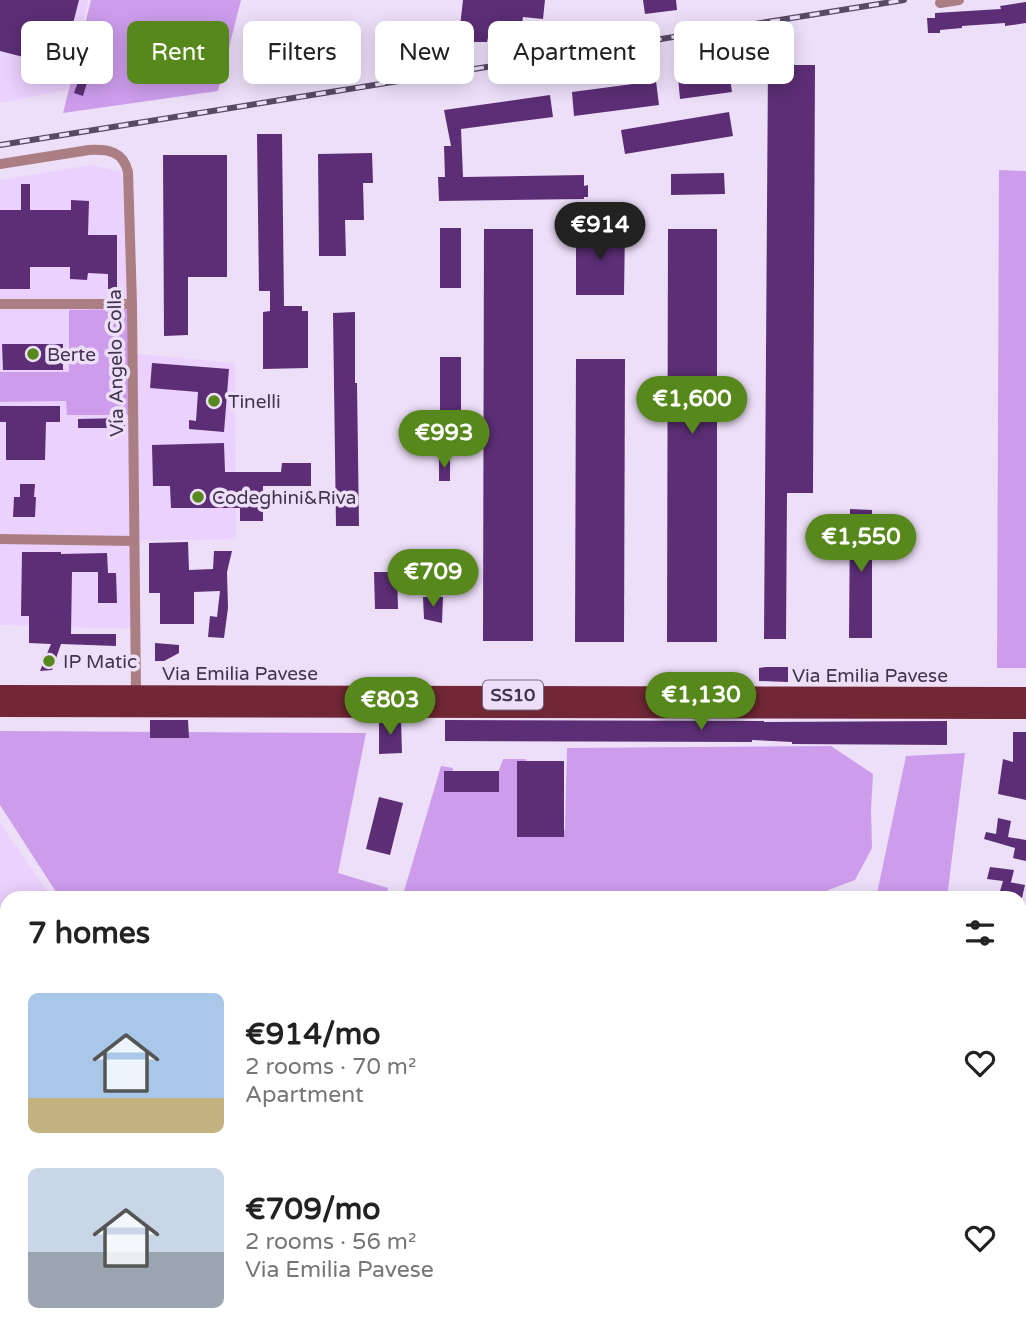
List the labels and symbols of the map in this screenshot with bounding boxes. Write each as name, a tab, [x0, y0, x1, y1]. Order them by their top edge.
pin: €914	[559, 202, 641, 262]
street label: Via Angelo Colla	[104, 289, 128, 437]
place label: Berte	[47, 344, 96, 366]
marker: Berte	[25, 346, 41, 362]
pin: €1,600	[635, 376, 749, 436]
place label: Tinelli	[228, 391, 281, 413]
marker: Tinelli	[206, 393, 222, 409]
pin: €993	[403, 410, 485, 470]
place label: Codeghini&Riva	[212, 487, 356, 509]
marker: Codeghini&Riva	[190, 489, 206, 505]
pin: €1,550	[804, 514, 918, 574]
pin: €709	[392, 550, 474, 609]
place label: IP Matic	[63, 651, 137, 673]
marker: IP Matic	[41, 653, 57, 669]
street label: Via Emilia Pavese	[162, 663, 318, 685]
street label: Via Emilia Pavese	[792, 665, 948, 687]
pin: €1,130	[644, 672, 758, 732]
pin: €803	[349, 678, 431, 737]
road number: SS10	[483, 680, 543, 710]

